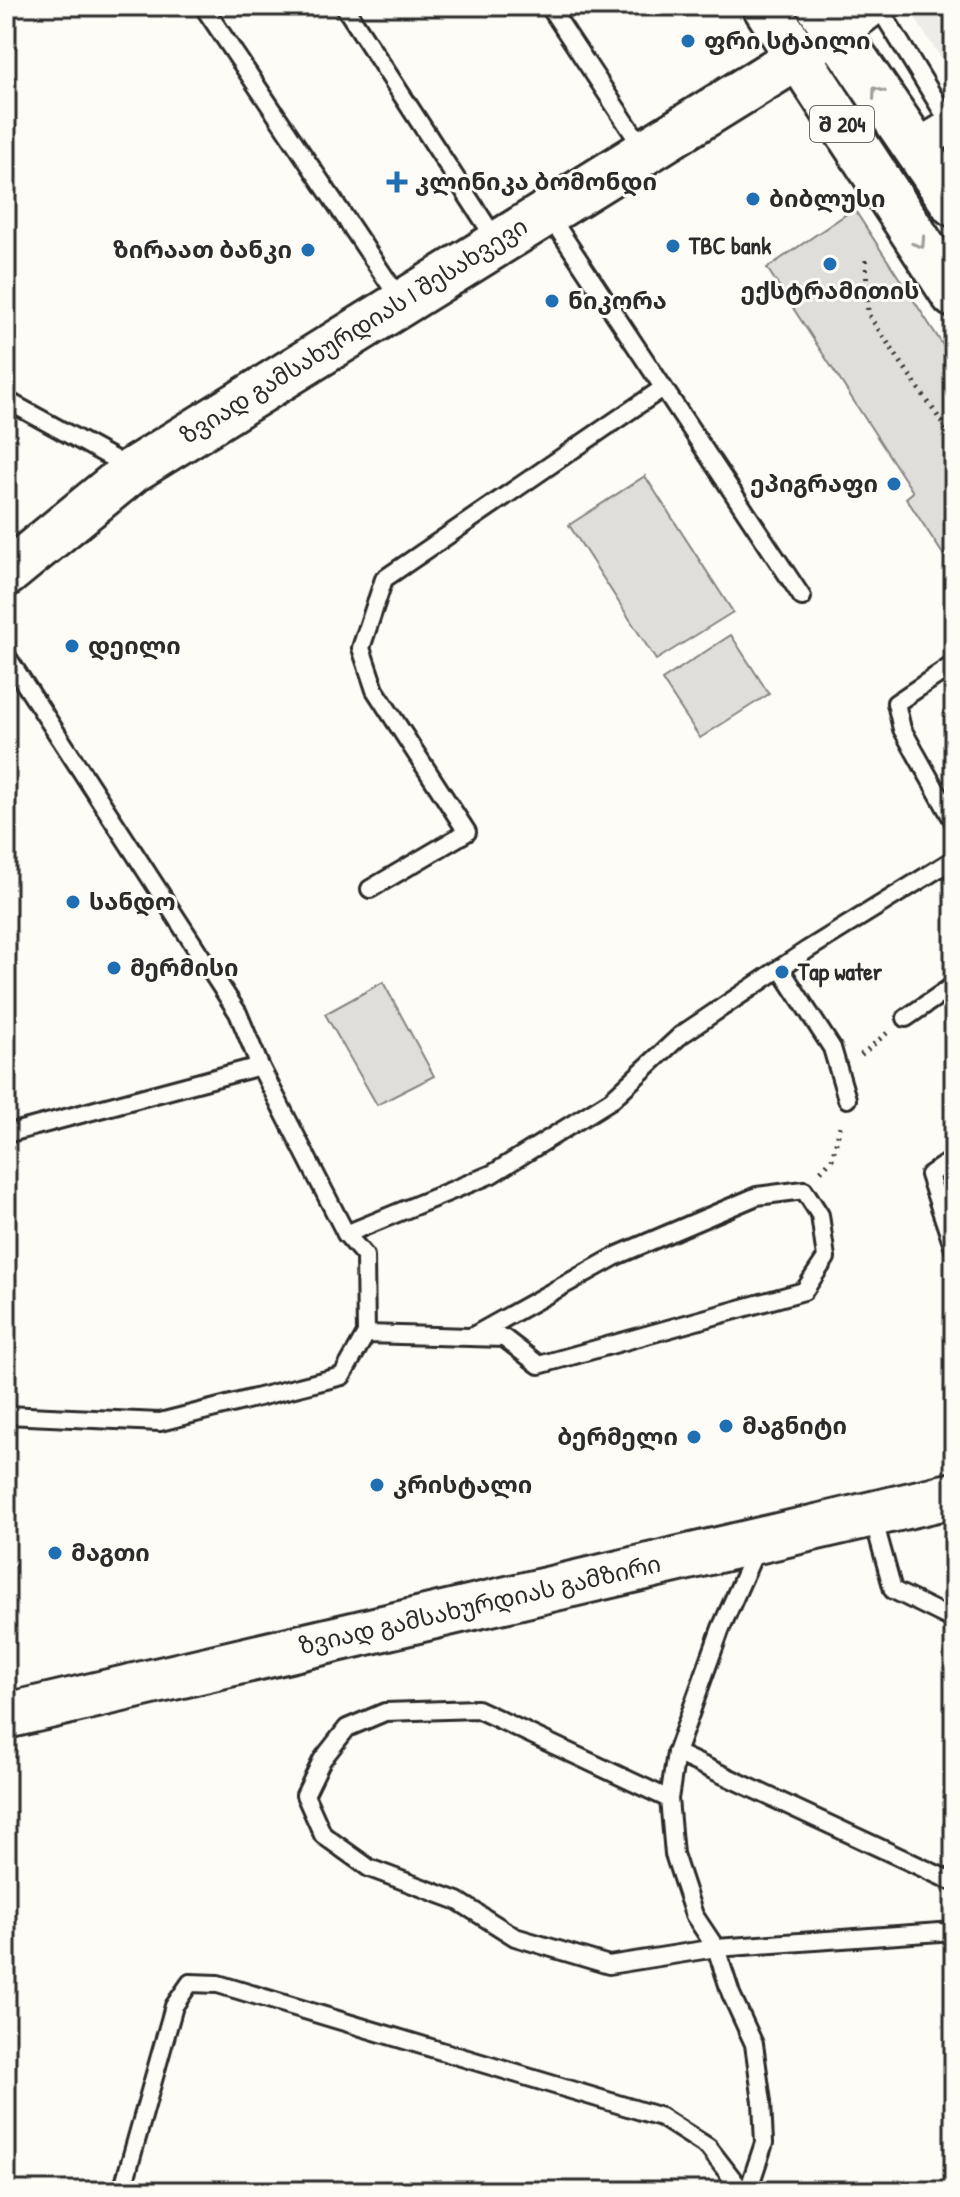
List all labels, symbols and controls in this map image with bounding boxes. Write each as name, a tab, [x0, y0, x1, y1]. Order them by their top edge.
place label: ფრი სტაილი	[704, 24, 871, 56]
marker: ფრი სტაილი	[679, 32, 697, 50]
one-way arrow	[873, 86, 887, 100]
road number: შ 204	[810, 106, 874, 142]
place label: კლინიკა ბომონდი	[415, 165, 657, 197]
marker: კლინიკა ბომონდი	[386, 171, 408, 193]
place label: ბიბლუსი	[769, 182, 885, 214]
marker: ბიბლუსი	[744, 190, 762, 208]
street label: ზვიად გამსახურდიას I შესახვევი	[174, 210, 533, 451]
place label: TBC bank	[688, 229, 771, 261]
place label: ზირაათ ბანკი	[113, 233, 292, 265]
one-way arrow	[911, 235, 926, 249]
marker: TBC bank	[664, 237, 682, 255]
marker: ზირაათ ბანკი	[299, 241, 317, 259]
marker: ექსტრამითის	[821, 255, 839, 273]
place label: ექსტრამითის	[741, 274, 919, 306]
place label: ნიკორა	[568, 284, 667, 316]
marker: ნიკორა	[543, 292, 561, 310]
place label: ეპიგრაფი	[750, 467, 878, 499]
marker: ეპიგრაფი	[885, 475, 903, 493]
place label: დეილი	[88, 629, 181, 661]
marker: დეილი	[63, 637, 81, 655]
place label: სანდო	[89, 885, 176, 917]
marker: სანდო	[64, 893, 82, 911]
place label: მერმისი	[130, 951, 239, 983]
place label: Tap water	[797, 955, 883, 988]
marker: მერმისი	[105, 959, 123, 977]
marker: Tap water	[773, 963, 791, 981]
place label: მაგნიტი	[742, 1409, 847, 1441]
marker: მაგნიტი	[717, 1417, 735, 1435]
place label: ბერმელი	[557, 1420, 678, 1452]
marker: ბერმელი	[685, 1428, 703, 1446]
place label: კრისტალი	[393, 1468, 532, 1500]
marker: კრისტალი	[368, 1476, 386, 1494]
place label: მაგთი	[71, 1536, 150, 1568]
marker: მაგთი	[46, 1544, 64, 1562]
street label: ზვიად გამსახურდიას გამზირი	[296, 1547, 664, 1661]

